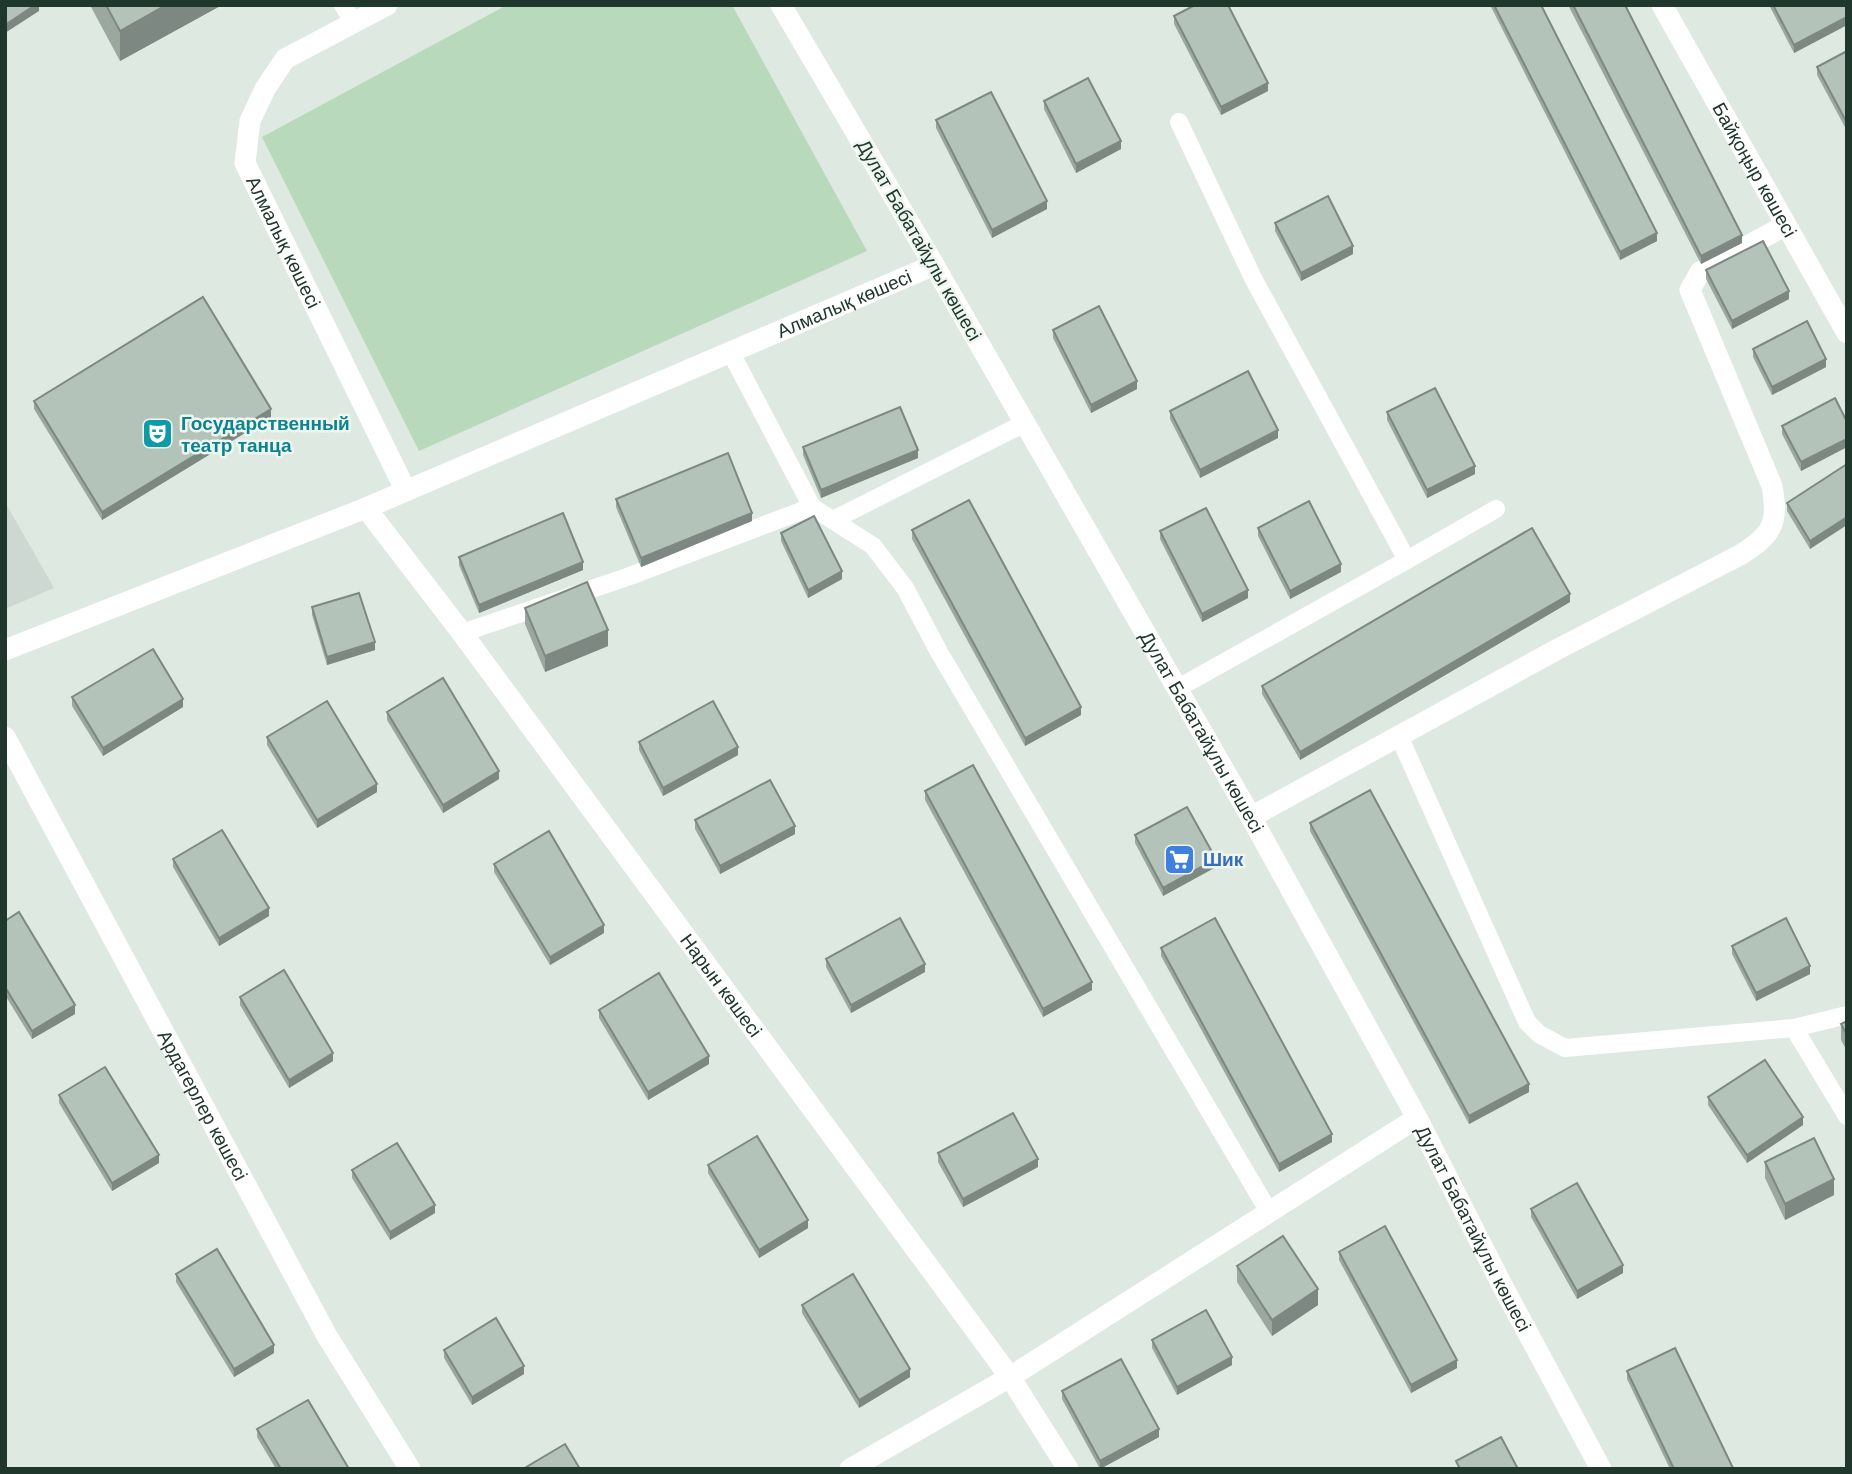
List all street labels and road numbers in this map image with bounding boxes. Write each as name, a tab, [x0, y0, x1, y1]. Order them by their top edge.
street label: Байқоңыр көшесі	[1709, 99, 1801, 241]
street label: Дулат Бабатайұлы көшесі	[853, 136, 985, 344]
street label: Алмалық көшесі	[243, 173, 325, 311]
street label: Алмалық көшесі	[774, 265, 915, 341]
street label: Дулат Бабатайұлы көшесі	[1136, 627, 1268, 836]
street label: Нарын көшесі	[677, 930, 766, 1041]
street label: Ардагерлер көшесі	[154, 1026, 252, 1184]
street label: Дулат Бабатайұлы көшесі	[1412, 1122, 1535, 1335]

